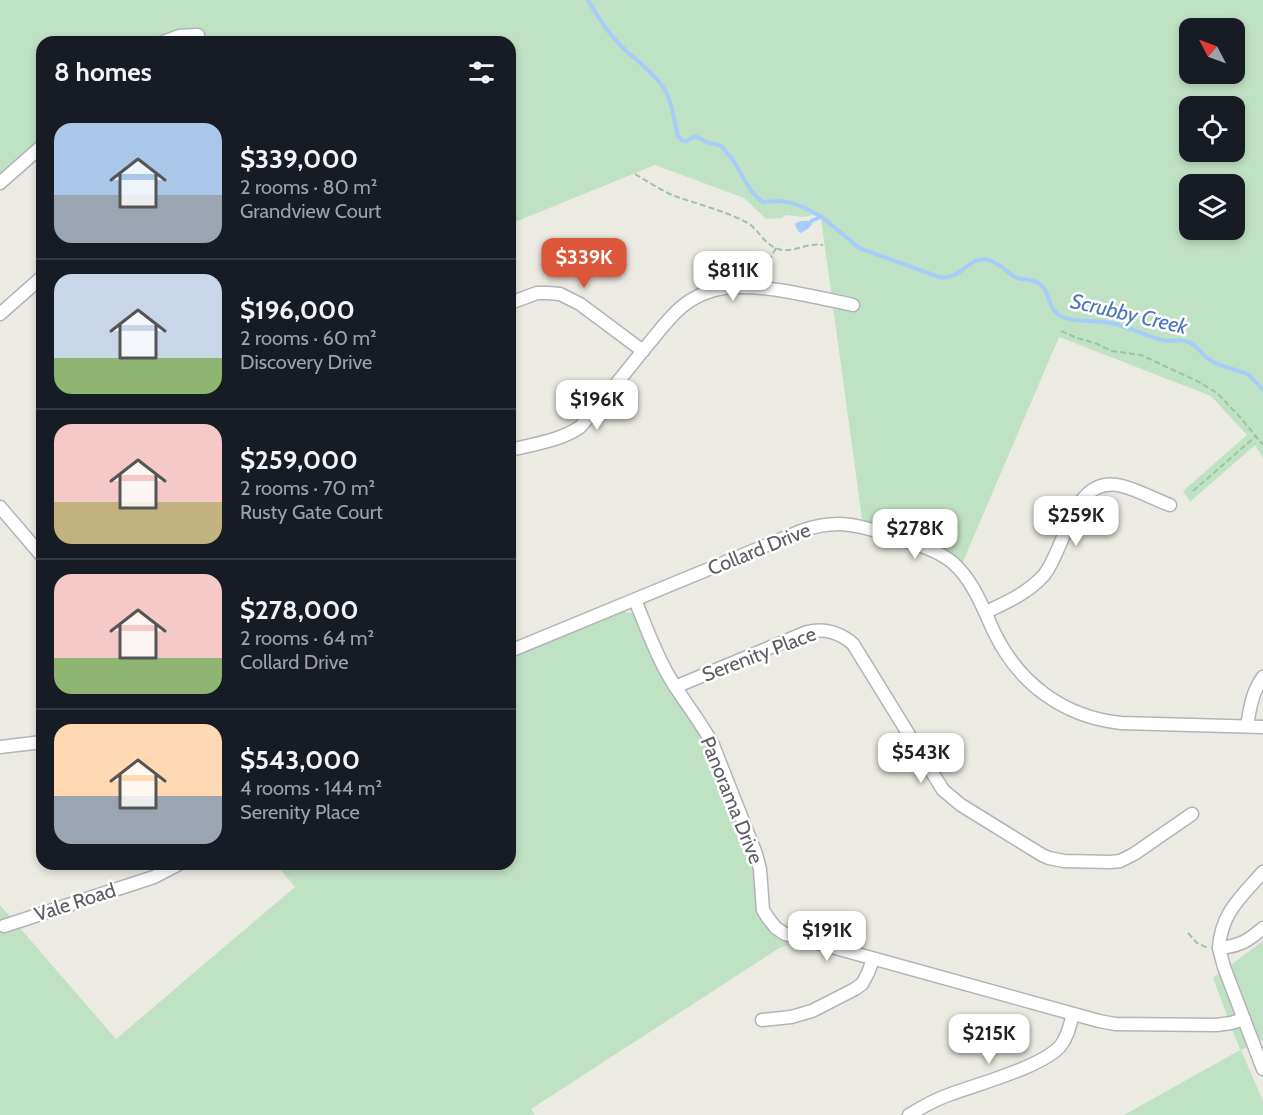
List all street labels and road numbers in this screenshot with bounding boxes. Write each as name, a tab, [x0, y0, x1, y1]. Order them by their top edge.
street label: Collard Drive	[704, 518, 814, 580]
street label: Serenity Place	[699, 621, 819, 687]
street label: Panorama Drive	[696, 733, 768, 867]
street label: Vale Road	[31, 878, 119, 926]

